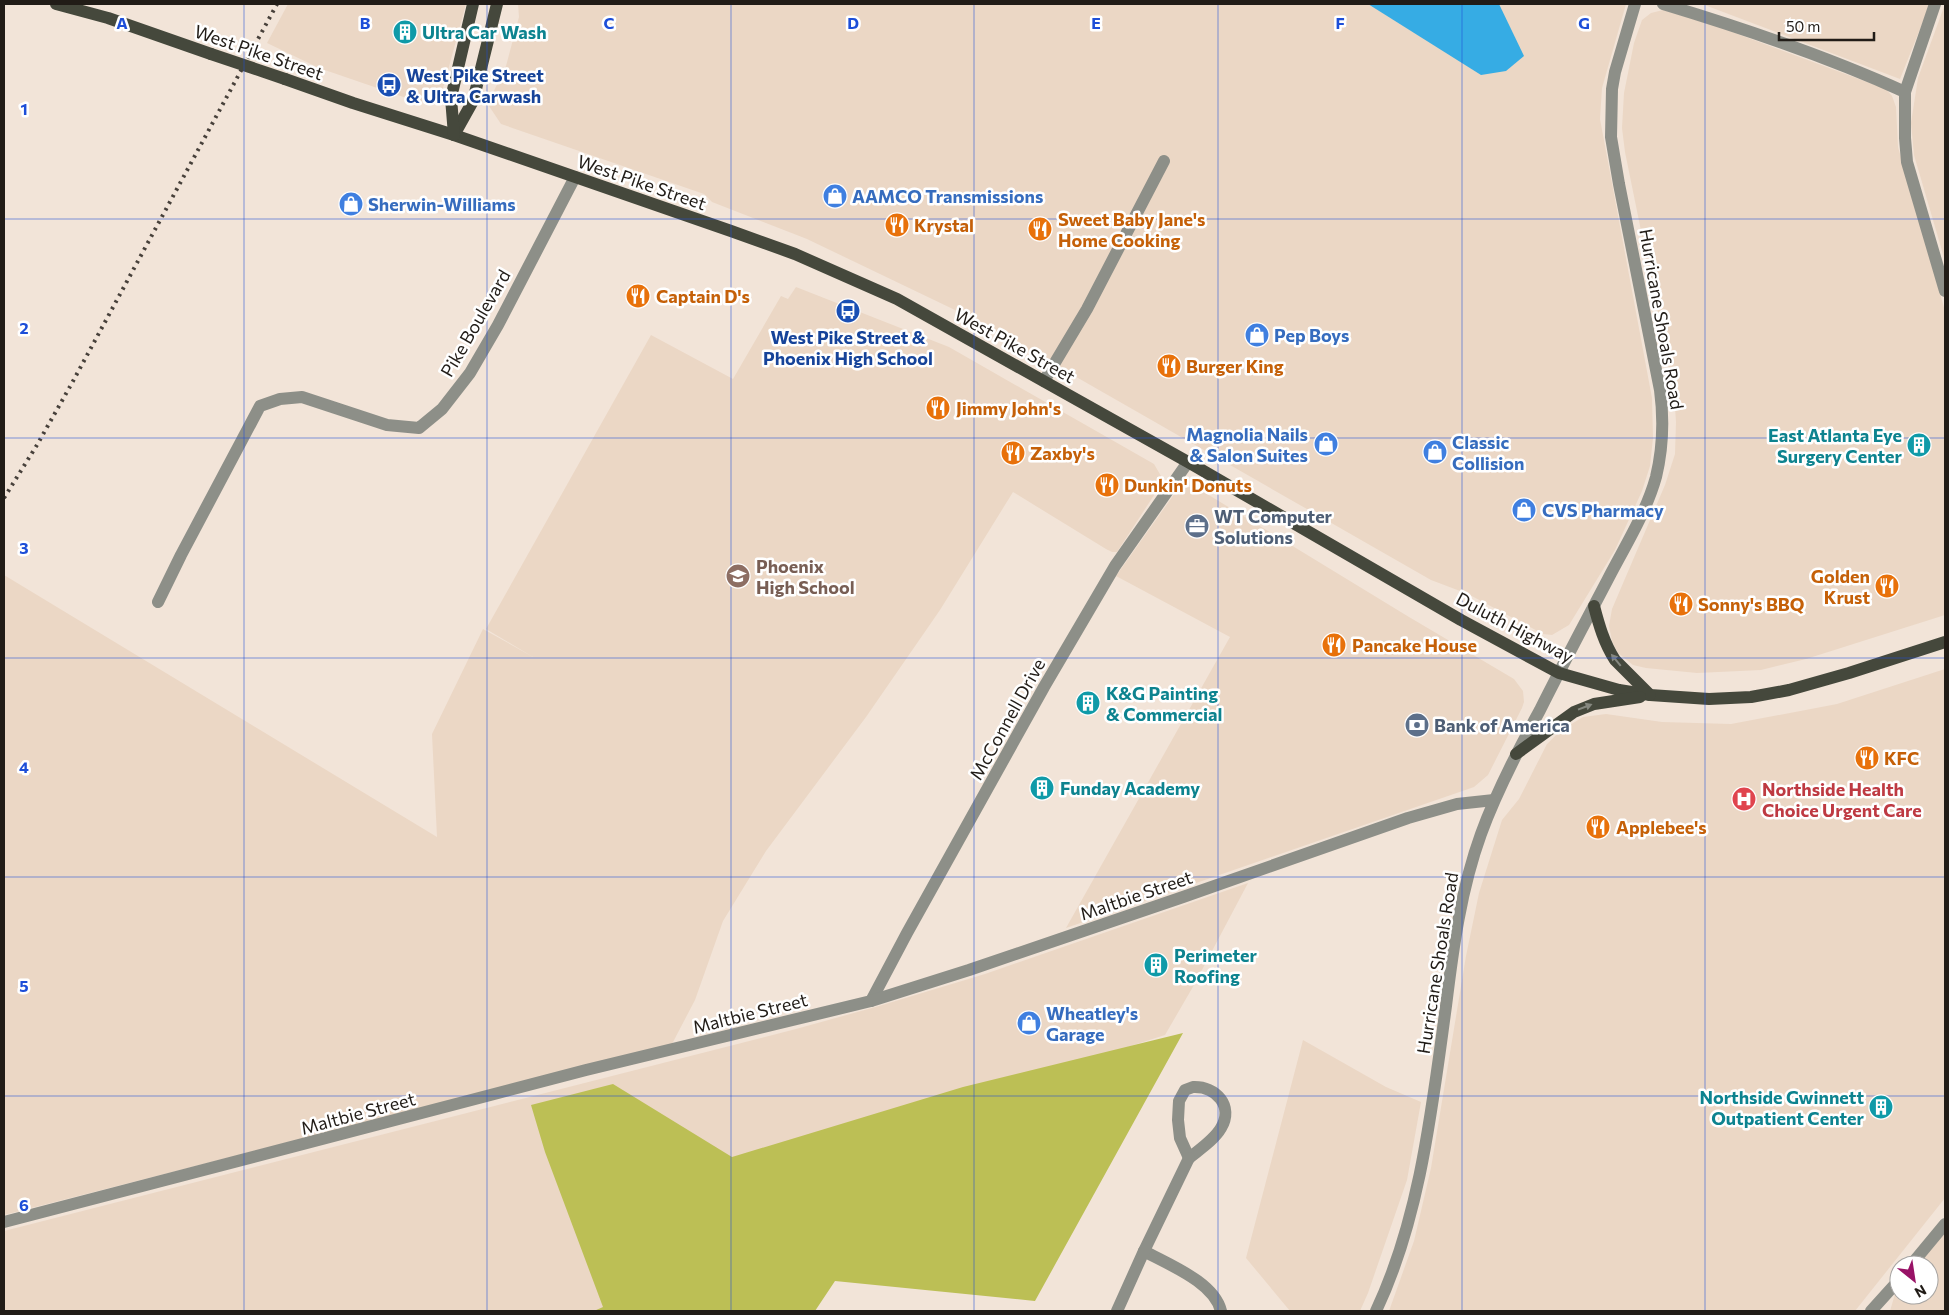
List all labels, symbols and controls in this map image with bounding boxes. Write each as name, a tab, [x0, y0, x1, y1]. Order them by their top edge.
scale bar	[1779, 10, 1874, 42]
text: A	[116, 13, 128, 32]
text: B	[360, 13, 371, 32]
text: C	[604, 13, 615, 32]
text: D	[847, 13, 859, 32]
text: E	[1091, 13, 1101, 32]
text: F	[1335, 13, 1345, 32]
text: G	[1578, 13, 1590, 32]
text: 50 m	[1786, 17, 1820, 35]
building icon: Ultra Car Wash	[392, 19, 418, 45]
street label: West Pike Street	[192, 20, 326, 84]
place label: Ultra Car Wash	[422, 21, 547, 43]
place label: West Pike Street & Ultra Carwash	[406, 64, 544, 107]
bus stop icon: West Pike Street & Ultra Carwash	[376, 72, 402, 98]
text: 1	[20, 99, 28, 118]
street label: West Pike Street	[575, 150, 709, 214]
shop icon: AAMCO Transmissions	[822, 183, 848, 209]
place label: AAMCO Transmissions	[852, 185, 1043, 207]
shop icon: Sherwin-Williams	[338, 191, 364, 217]
place label: Sherwin-Williams	[368, 193, 516, 215]
place label: Sweet Baby Jane's Home Cooking	[1058, 208, 1206, 251]
restaurant icon: Krystal	[884, 212, 910, 238]
place label: Krystal	[914, 214, 974, 236]
restaurant icon: Sweet Baby Jane's Home Cooking	[1027, 216, 1053, 242]
street label: Hurricane Shoals Road	[1635, 227, 1689, 411]
street label: Pike Boulevard	[435, 265, 515, 381]
restaurant icon: Captain D's	[625, 283, 651, 309]
place label: Captain D's	[656, 285, 750, 307]
bus stop icon: West Pike Street & Phoenix High School	[835, 298, 861, 324]
street label: West Pike Street	[951, 303, 1079, 387]
text: 2	[19, 318, 29, 337]
shop icon: Pep Boys	[1244, 322, 1270, 348]
place label: Pep Boys	[1274, 324, 1349, 346]
place label: West Pike Street & Phoenix High School	[763, 326, 933, 369]
restaurant icon: Burger King	[1156, 353, 1182, 379]
place label: Burger King	[1186, 355, 1284, 377]
restaurant icon: Jimmy John's	[925, 395, 951, 421]
place label: Jimmy John's	[956, 397, 1061, 419]
place label: Magnolia Nails & Salon Suites	[1186, 423, 1308, 466]
place label: East Atlanta Eye Surgery Center	[1768, 424, 1903, 467]
shop icon: Magnolia Nails & Salon Suites	[1313, 431, 1339, 457]
place label: Classic Collision	[1452, 431, 1524, 474]
building icon: East Atlanta Eye Surgery Center	[1906, 432, 1932, 458]
shop icon: Classic Collision	[1422, 439, 1448, 465]
restaurant icon: Zaxby's	[1000, 440, 1026, 466]
place label: Zaxby's	[1030, 442, 1095, 464]
restaurant icon: Dunkin' Donuts	[1094, 472, 1120, 498]
place label: Dunkin' Donuts	[1124, 474, 1252, 496]
shop icon: CVS Pharmacy	[1511, 497, 1537, 523]
place label: CVS Pharmacy	[1542, 499, 1664, 521]
place label: WT Computer Solutions	[1214, 505, 1333, 548]
office icon: WT Computer Solutions	[1184, 513, 1210, 539]
text: 3	[19, 538, 29, 557]
place label: Phoenix High School	[756, 555, 855, 598]
school or university icon: Phoenix High School	[725, 563, 751, 589]
place label: Golden Krust	[1811, 565, 1870, 608]
restaurant icon: Golden Krust	[1874, 573, 1900, 599]
street label: Duluth Highway	[1453, 587, 1577, 667]
restaurant icon: Sonny's BBQ	[1668, 591, 1694, 617]
place label: Sonny's BBQ	[1698, 593, 1804, 615]
restaurant icon: Pancake House	[1321, 632, 1347, 658]
place label: Pancake House	[1352, 634, 1477, 656]
street label: McConnell Drive	[965, 654, 1049, 784]
one-way arrow	[1611, 654, 1622, 667]
place label: K&G Painting & Commercial	[1106, 682, 1222, 725]
building icon: K&G Painting & Commercial	[1075, 690, 1101, 716]
one-way arrow	[1578, 703, 1593, 711]
bank icon: Bank of America	[1404, 712, 1430, 738]
place label: Bank of America	[1434, 714, 1570, 736]
restaurant icon: KFC	[1854, 745, 1880, 771]
place label: KFC	[1884, 747, 1919, 769]
text: 4	[19, 757, 29, 776]
building icon: Funday Academy	[1029, 775, 1055, 801]
place label: Funday Academy	[1060, 777, 1200, 799]
place label: Northside Health Choice Urgent Care	[1762, 778, 1922, 821]
hospital icon: Northside Health Choice Urgent Care	[1731, 786, 1757, 812]
restaurant icon: Applebee's	[1585, 814, 1611, 840]
place label: Applebee's	[1616, 816, 1707, 838]
street label: Maltbie Street	[1077, 865, 1195, 925]
street label: Hurricane Shoals Road	[1412, 871, 1462, 1055]
place label: Perimeter Roofing	[1174, 944, 1257, 987]
building icon: Perimeter Roofing	[1143, 952, 1169, 978]
text: 5	[19, 976, 29, 995]
street label: Maltbie Street	[690, 988, 810, 1038]
place label: Wheatley's Garage	[1046, 1002, 1138, 1045]
shop icon: Wheatley's Garage	[1016, 1010, 1042, 1036]
place label: Northside Gwinnett Outpatient Center	[1699, 1086, 1865, 1129]
street label: Maltbie Street	[298, 1087, 418, 1139]
building icon: Northside Gwinnett Outpatient Center	[1868, 1094, 1894, 1120]
text: 6	[19, 1195, 29, 1214]
north arrow	[1889, 1255, 1939, 1305]
text: N	[1912, 1282, 1930, 1302]

